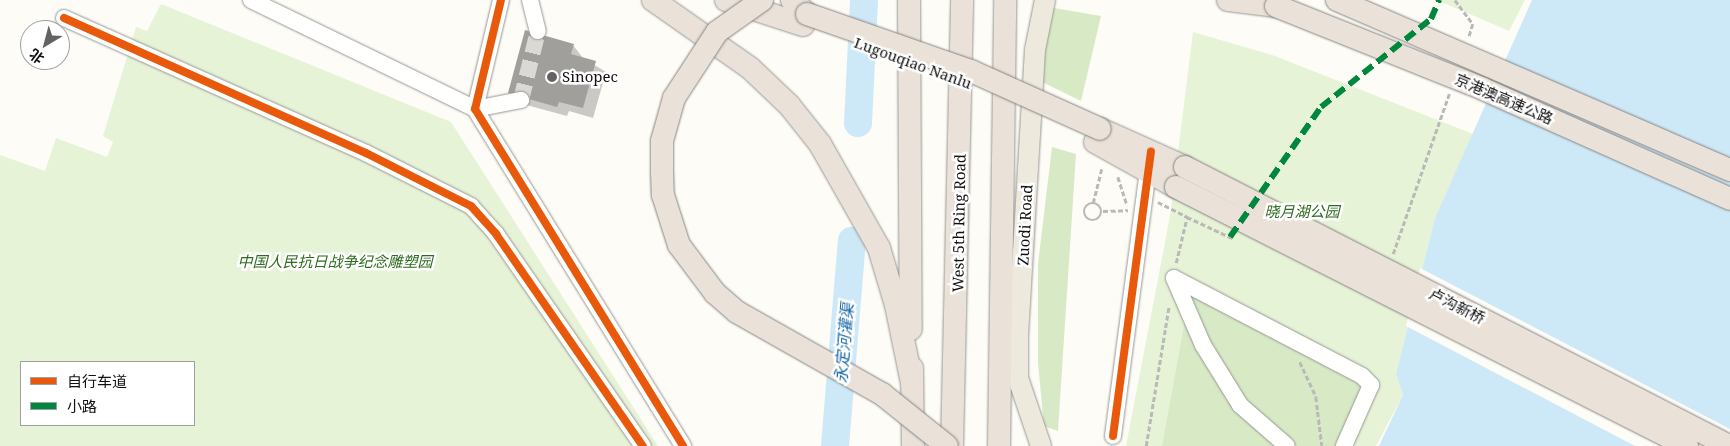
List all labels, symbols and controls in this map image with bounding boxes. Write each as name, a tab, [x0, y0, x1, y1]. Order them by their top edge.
north arrow	[20, 20, 70, 70]
street label: Lugouqiao Nanlu	[852, 33, 974, 93]
text: 北	[25, 45, 48, 68]
place label: Sinopec	[562, 68, 618, 86]
street label: 京港澳高速公路	[1452, 70, 1556, 128]
marker: Sinopec	[546, 71, 558, 83]
street label: West 5th Ring Road	[949, 154, 969, 292]
street label: Zuodi Road	[1014, 184, 1036, 266]
park label: 晓月湖公园	[1265, 203, 1339, 221]
park label: 中国人民抗日战争纪念雕塑园	[238, 253, 432, 271]
street label: 卢沟新桥	[1426, 284, 1488, 328]
water label: 永定河灌渠	[831, 302, 857, 384]
legend	[20, 361, 195, 426]
text: 自行车道	[67, 371, 127, 391]
text: 小路	[67, 396, 97, 416]

